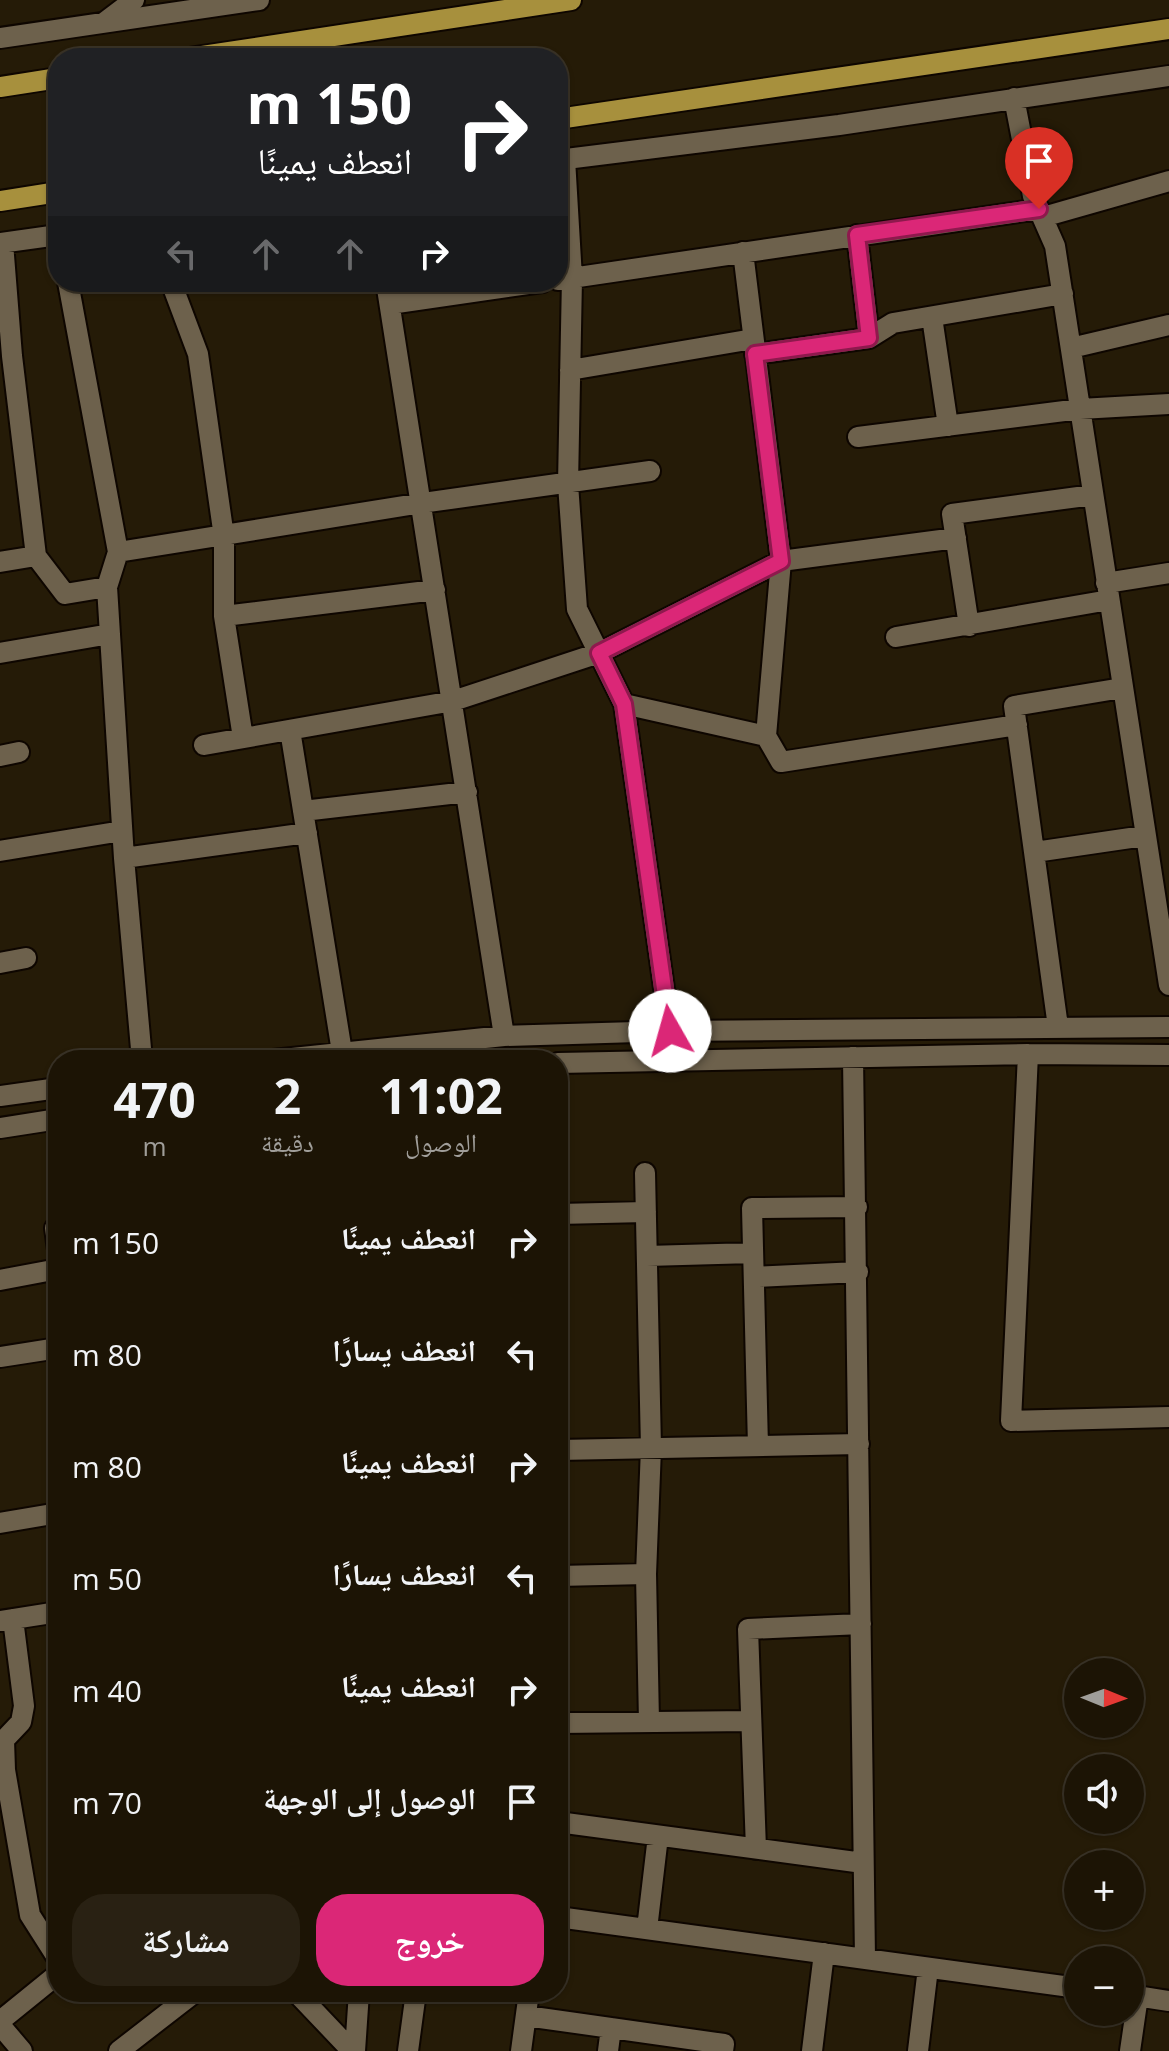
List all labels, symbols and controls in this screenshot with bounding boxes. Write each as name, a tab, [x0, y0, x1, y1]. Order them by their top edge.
text: 150 m	[246, 64, 412, 140]
icon: right	[440, 80, 544, 184]
pin	[1005, 127, 1073, 209]
text: انعطف يمينًا	[257, 136, 412, 185]
icon: arrive	[1017, 139, 1061, 183]
icon: left	[160, 232, 204, 276]
icon: ahead	[244, 232, 288, 276]
icon: ahead	[328, 232, 372, 276]
icon: right	[412, 232, 456, 276]
position arrow	[628, 989, 712, 1073]
text: 2	[274, 1063, 301, 1128]
text: 11:02	[379, 1063, 503, 1128]
text: 470	[113, 1067, 196, 1132]
text: دقيقة	[261, 1124, 314, 1160]
text: الوصول	[405, 1124, 477, 1160]
text: m	[142, 1128, 167, 1164]
text: انعطف يمينًا	[341, 1217, 476, 1258]
icon: right	[500, 1220, 544, 1264]
text: 150 m	[72, 1222, 159, 1263]
text: انعطف يسارًا	[332, 1329, 476, 1370]
icon: left	[500, 1332, 544, 1376]
text: 80 m	[72, 1334, 142, 1375]
text: انعطف يمينًا	[341, 1441, 476, 1482]
icon: right	[500, 1444, 544, 1488]
text: 80 m	[72, 1446, 142, 1487]
text: انعطف يسارًا	[332, 1553, 476, 1594]
icon: left	[500, 1556, 544, 1600]
text: 50 m	[72, 1558, 142, 1599]
north arrow	[1064, 1658, 1144, 1738]
map controls	[1064, 1658, 1144, 2026]
text: انعطف يمينًا	[341, 1665, 476, 1706]
icon: right	[500, 1668, 544, 1712]
text: 40 m	[72, 1670, 142, 1711]
button: sound	[1064, 1754, 1144, 1834]
text: الوصول إلى الوجهة	[263, 1777, 476, 1818]
icon: arrive	[500, 1780, 544, 1824]
text: 70 m	[72, 1782, 142, 1823]
button: +	[1064, 1850, 1144, 1930]
button: مشاركة	[72, 1894, 300, 1986]
button: خروج	[316, 1894, 544, 1986]
button: −	[1064, 1946, 1144, 2026]

